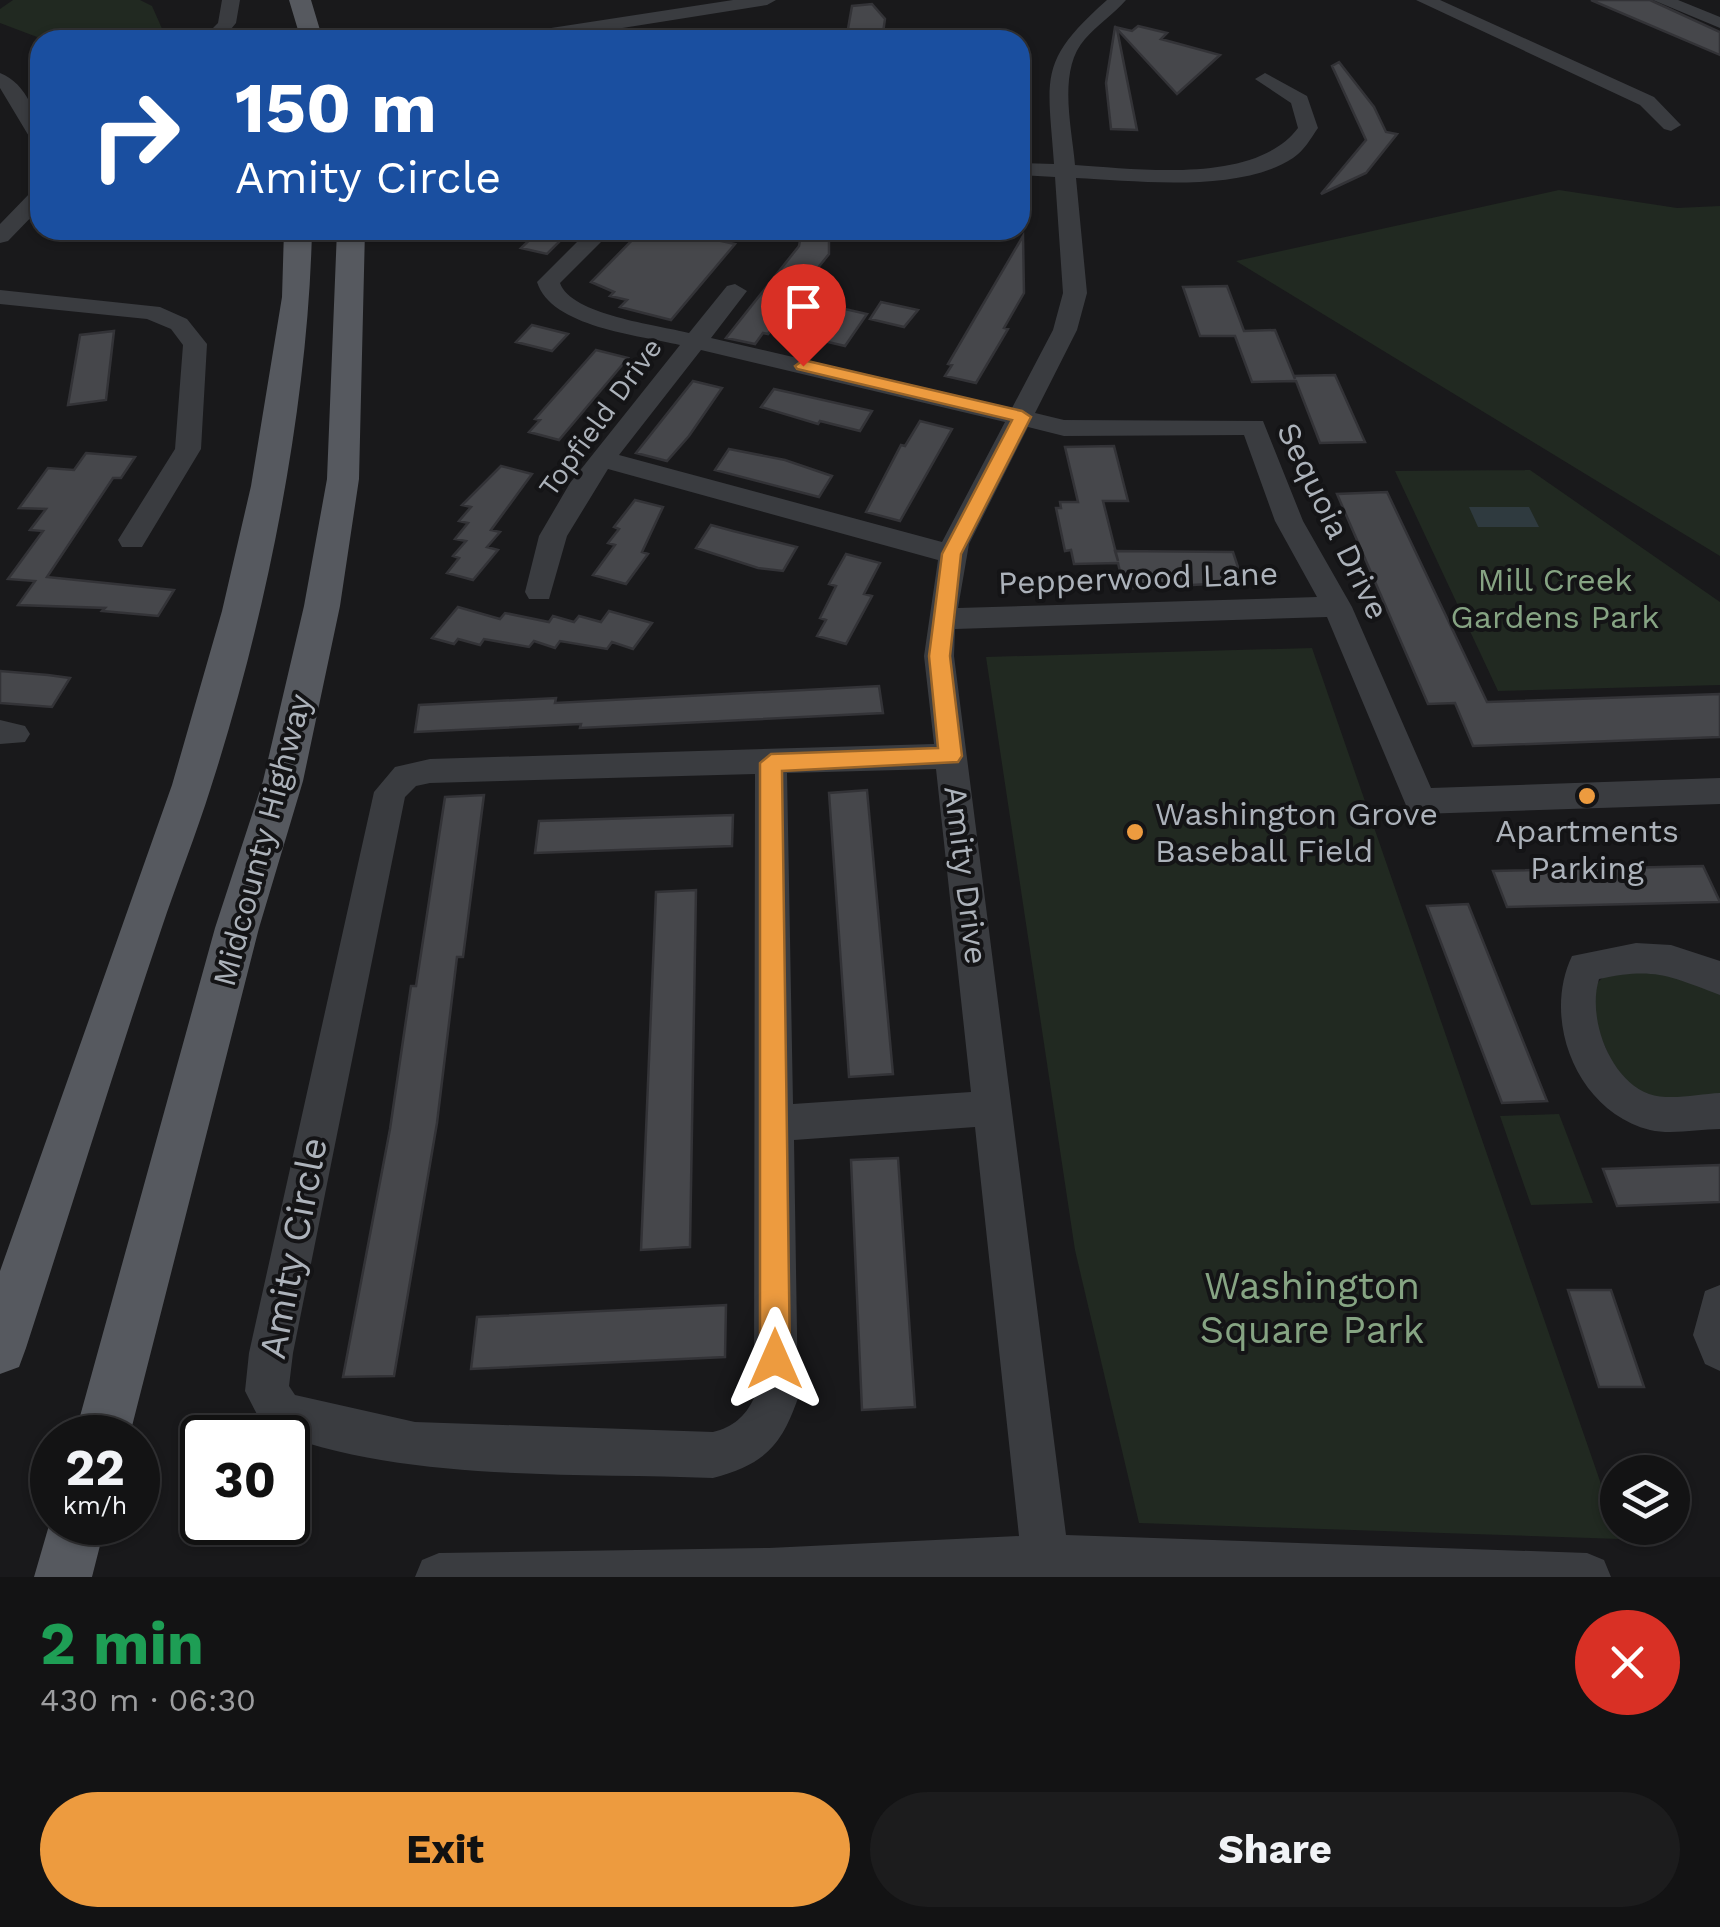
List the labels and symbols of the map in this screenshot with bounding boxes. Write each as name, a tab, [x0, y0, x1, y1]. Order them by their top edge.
pin	[761, 264, 846, 367]
street label: Topfield Drive	[532, 332, 669, 503]
street label: Sequoia Drive	[1269, 416, 1397, 626]
street label: Pepperwood Lane	[997, 554, 1279, 602]
park label: Mill Creek Gardens Park	[1451, 561, 1659, 636]
street label: Midcounty Highway	[205, 689, 319, 990]
street label: Amity Drive	[936, 783, 996, 967]
marker: Apartments Parking	[1576, 785, 1598, 807]
place label: Washington Grove Baseball Field	[1155, 795, 1438, 870]
place label: Apartments Parking	[1495, 812, 1679, 887]
marker: Washington Grove Baseball Field	[1124, 821, 1146, 843]
street label: Amity Circle	[250, 1133, 336, 1363]
park label: Washington Square Park	[1200, 1264, 1424, 1352]
position arrow	[723, 1307, 827, 1411]
speed limit sign: 30	[180, 1415, 310, 1545]

